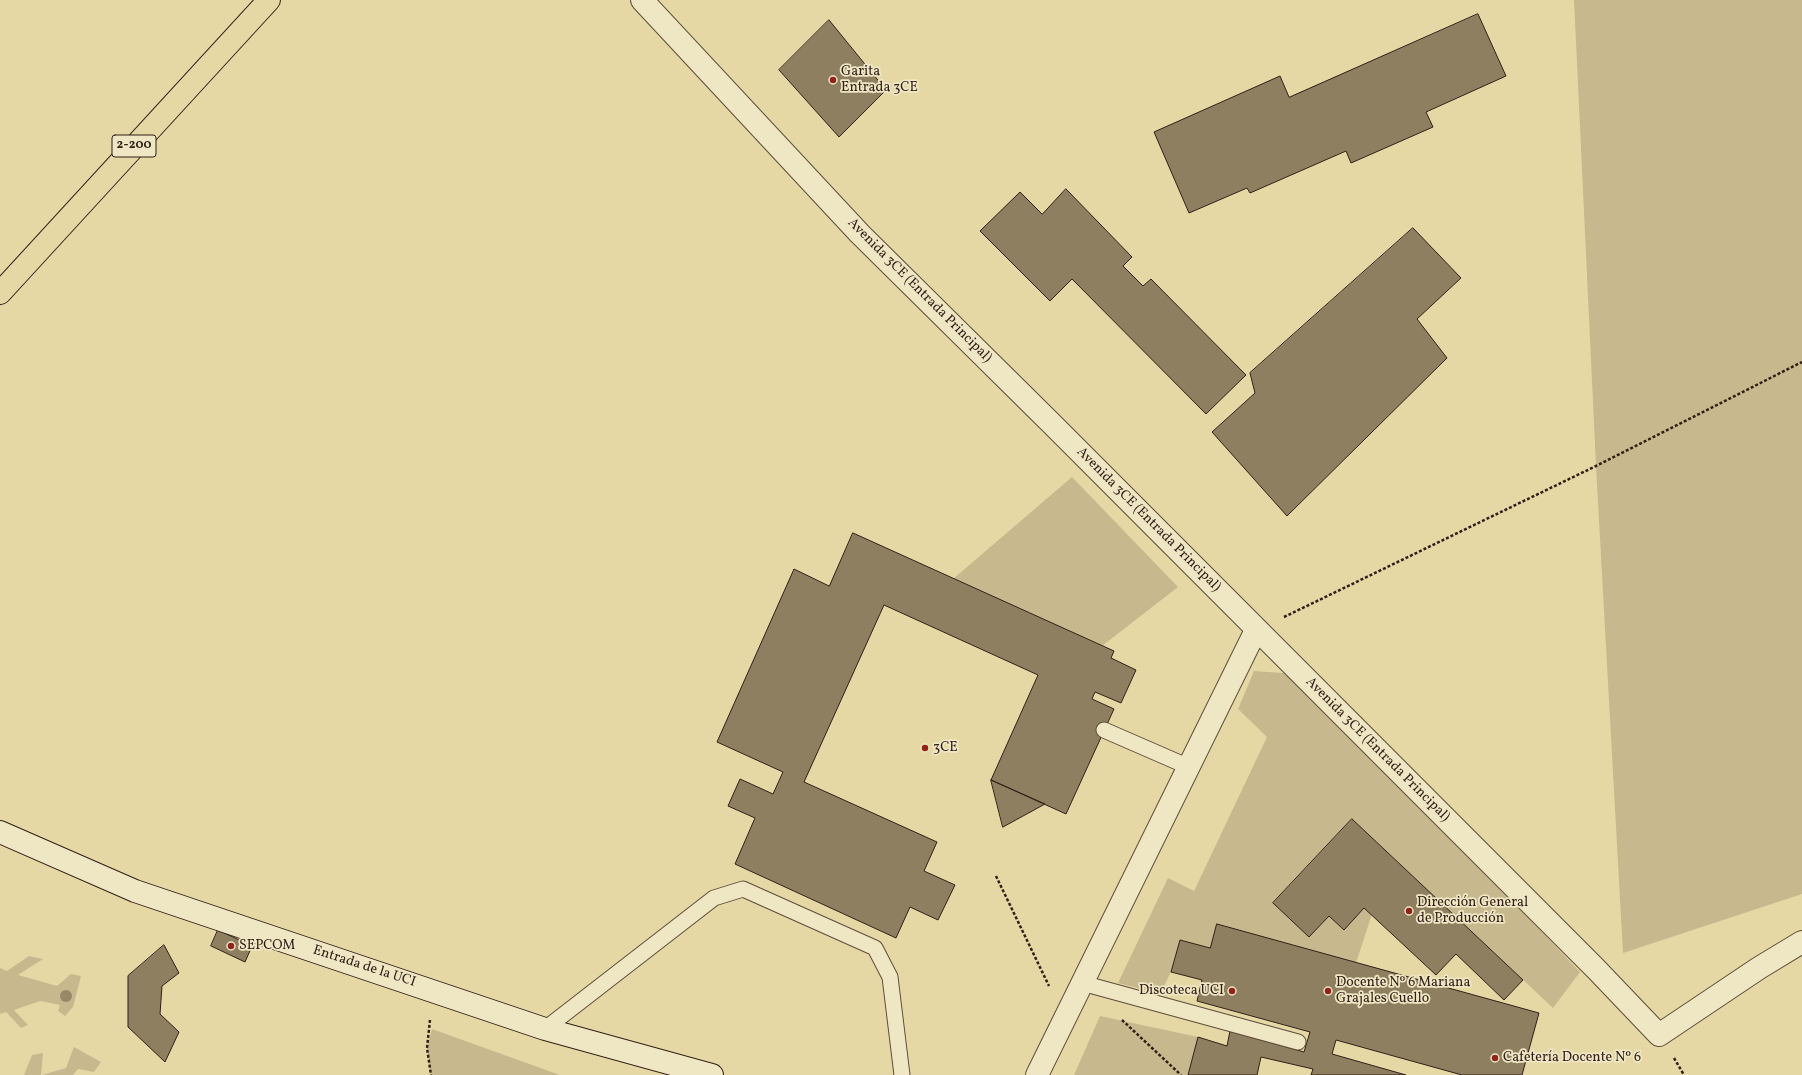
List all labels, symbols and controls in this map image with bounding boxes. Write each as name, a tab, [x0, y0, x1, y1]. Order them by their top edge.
place label: Garita Entrada 3CE	[841, 64, 918, 96]
marker: Garita Entrada 3CE	[828, 75, 838, 85]
road number: 2-200	[112, 135, 156, 157]
street label: Avenida 3CE (Entrada Principal)	[843, 215, 995, 367]
street label: Avenida 3CE (Entrada Principal)	[1072, 444, 1224, 596]
street label: Avenida 3CE (Entrada Principal)	[1301, 674, 1453, 826]
place label: 3CE	[933, 740, 958, 756]
marker: 3CE	[920, 743, 930, 753]
place label: Dirección General de Producción	[1417, 895, 1528, 928]
marker: Dirección General de Producción	[1404, 906, 1414, 916]
place label: SEPCOM	[239, 938, 295, 954]
marker: SEPCOM	[226, 941, 236, 951]
street label: Entrada de la UCI	[311, 942, 417, 992]
place label: Docente Nº 6 Mariana Grajales Cuello	[1336, 975, 1470, 1008]
place label: Discoteca UCI	[1139, 983, 1224, 999]
marker: Discoteca UCI	[1227, 986, 1237, 996]
marker: Docente Nº 6 Mariana Grajales Cuello	[1323, 986, 1333, 996]
place label: Cafetería Docente Nº 6	[1503, 1050, 1641, 1066]
marker: Cafetería Docente Nº 6	[1490, 1053, 1500, 1063]

